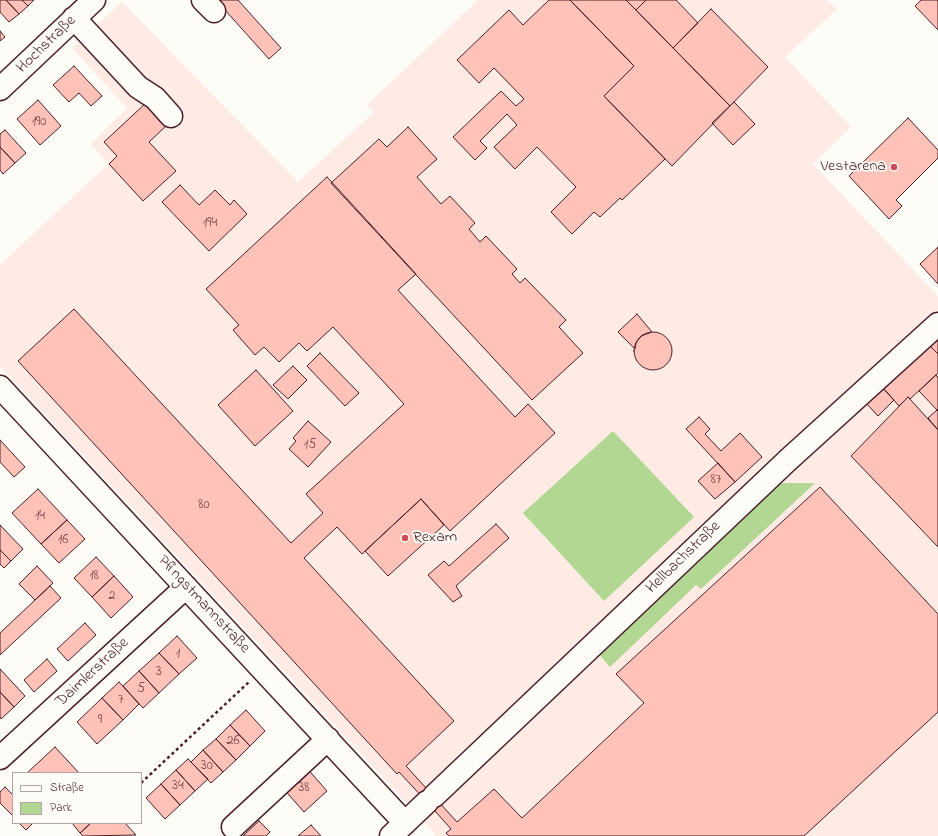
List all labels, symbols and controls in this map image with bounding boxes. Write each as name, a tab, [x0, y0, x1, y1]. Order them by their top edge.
street label: Hochstraße	[13, 12, 81, 78]
house number: 190	[32, 115, 46, 131]
place label: Vestarena	[820, 157, 886, 177]
marker: Vestarena	[889, 162, 899, 172]
house number: 194	[203, 216, 217, 232]
house number: 15	[304, 438, 316, 454]
house number: 87	[710, 473, 722, 489]
house number: 80	[198, 498, 210, 514]
house number: 14	[35, 509, 45, 525]
street label: Hellbachstraße	[643, 518, 725, 598]
place label: Rexam	[413, 528, 457, 548]
house number: 16	[58, 533, 68, 549]
marker: Rexam	[400, 533, 410, 543]
street label: Pfingstmannstraße	[153, 552, 253, 658]
house number: 18	[89, 569, 99, 585]
house number: 2	[109, 589, 115, 605]
street label: Daimlerstraße	[52, 634, 134, 712]
house number: 1	[176, 647, 180, 663]
house number: 3	[156, 665, 162, 681]
house number: 5	[137, 682, 145, 698]
house number: 7	[118, 693, 124, 709]
house number: 9	[98, 713, 102, 729]
house number: 26	[226, 734, 240, 750]
house number: 30	[201, 759, 213, 775]
legend	[12, 772, 142, 824]
text: Straße	[50, 779, 84, 797]
house number: 34	[172, 779, 184, 795]
house number: 38	[298, 781, 310, 797]
text: Park	[50, 799, 72, 817]

